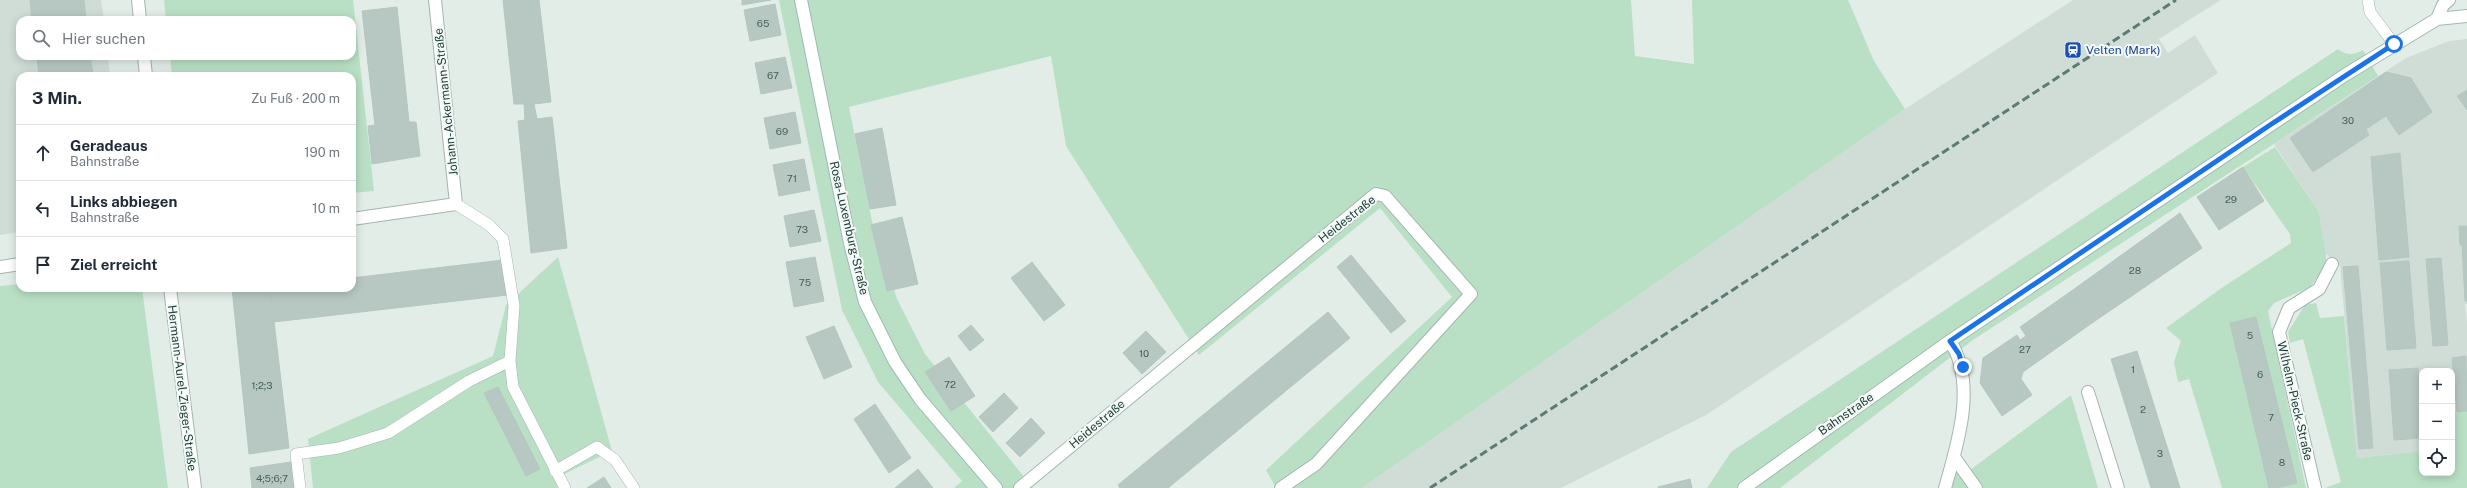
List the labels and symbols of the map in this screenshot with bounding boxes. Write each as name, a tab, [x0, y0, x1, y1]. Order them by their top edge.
house number: 65	[757, 17, 769, 29]
street label: Johann-Ackermann-Straße	[431, 27, 461, 177]
route start	[2385, 35, 2403, 53]
station icon: Velten (Mark)	[2063, 40, 2083, 60]
place label: Velten (Mark)	[2086, 43, 2161, 57]
house number: 67	[767, 69, 779, 81]
house number: 30	[2342, 114, 2354, 126]
house number: 69	[776, 125, 788, 137]
street label: Rosa-Luxemburg-Straße	[827, 160, 871, 296]
house number: 71	[787, 172, 797, 184]
street label: Heidestraße	[1316, 192, 1378, 246]
house number: 29	[2225, 193, 2237, 205]
house number: 73	[796, 223, 808, 235]
house number: 28	[2129, 264, 2141, 276]
house number: 75	[799, 276, 811, 288]
street label: Hermann-Aurel-Zieger-Straße	[165, 304, 199, 472]
house number: 5	[2247, 329, 2253, 341]
street label: Wilhelm-Pieck-Straße	[2274, 340, 2316, 462]
house number: 27	[2019, 343, 2031, 355]
house number: 10	[1139, 347, 1149, 359]
route end	[1954, 358, 1972, 376]
house number: 1	[2131, 363, 2135, 375]
house number: 6	[2257, 368, 2263, 380]
house number: 72	[944, 378, 956, 390]
house number: 1;2;3	[251, 379, 273, 391]
street label: Bahnstraße	[1816, 390, 1876, 438]
street label: Heidestraße	[1066, 397, 1128, 451]
house number: 2	[2140, 403, 2146, 415]
house number: 7	[2268, 411, 2274, 423]
house number: 3	[2157, 447, 2163, 459]
house number: 8	[2279, 456, 2285, 468]
house number: 4;5;6;7	[256, 472, 288, 484]

